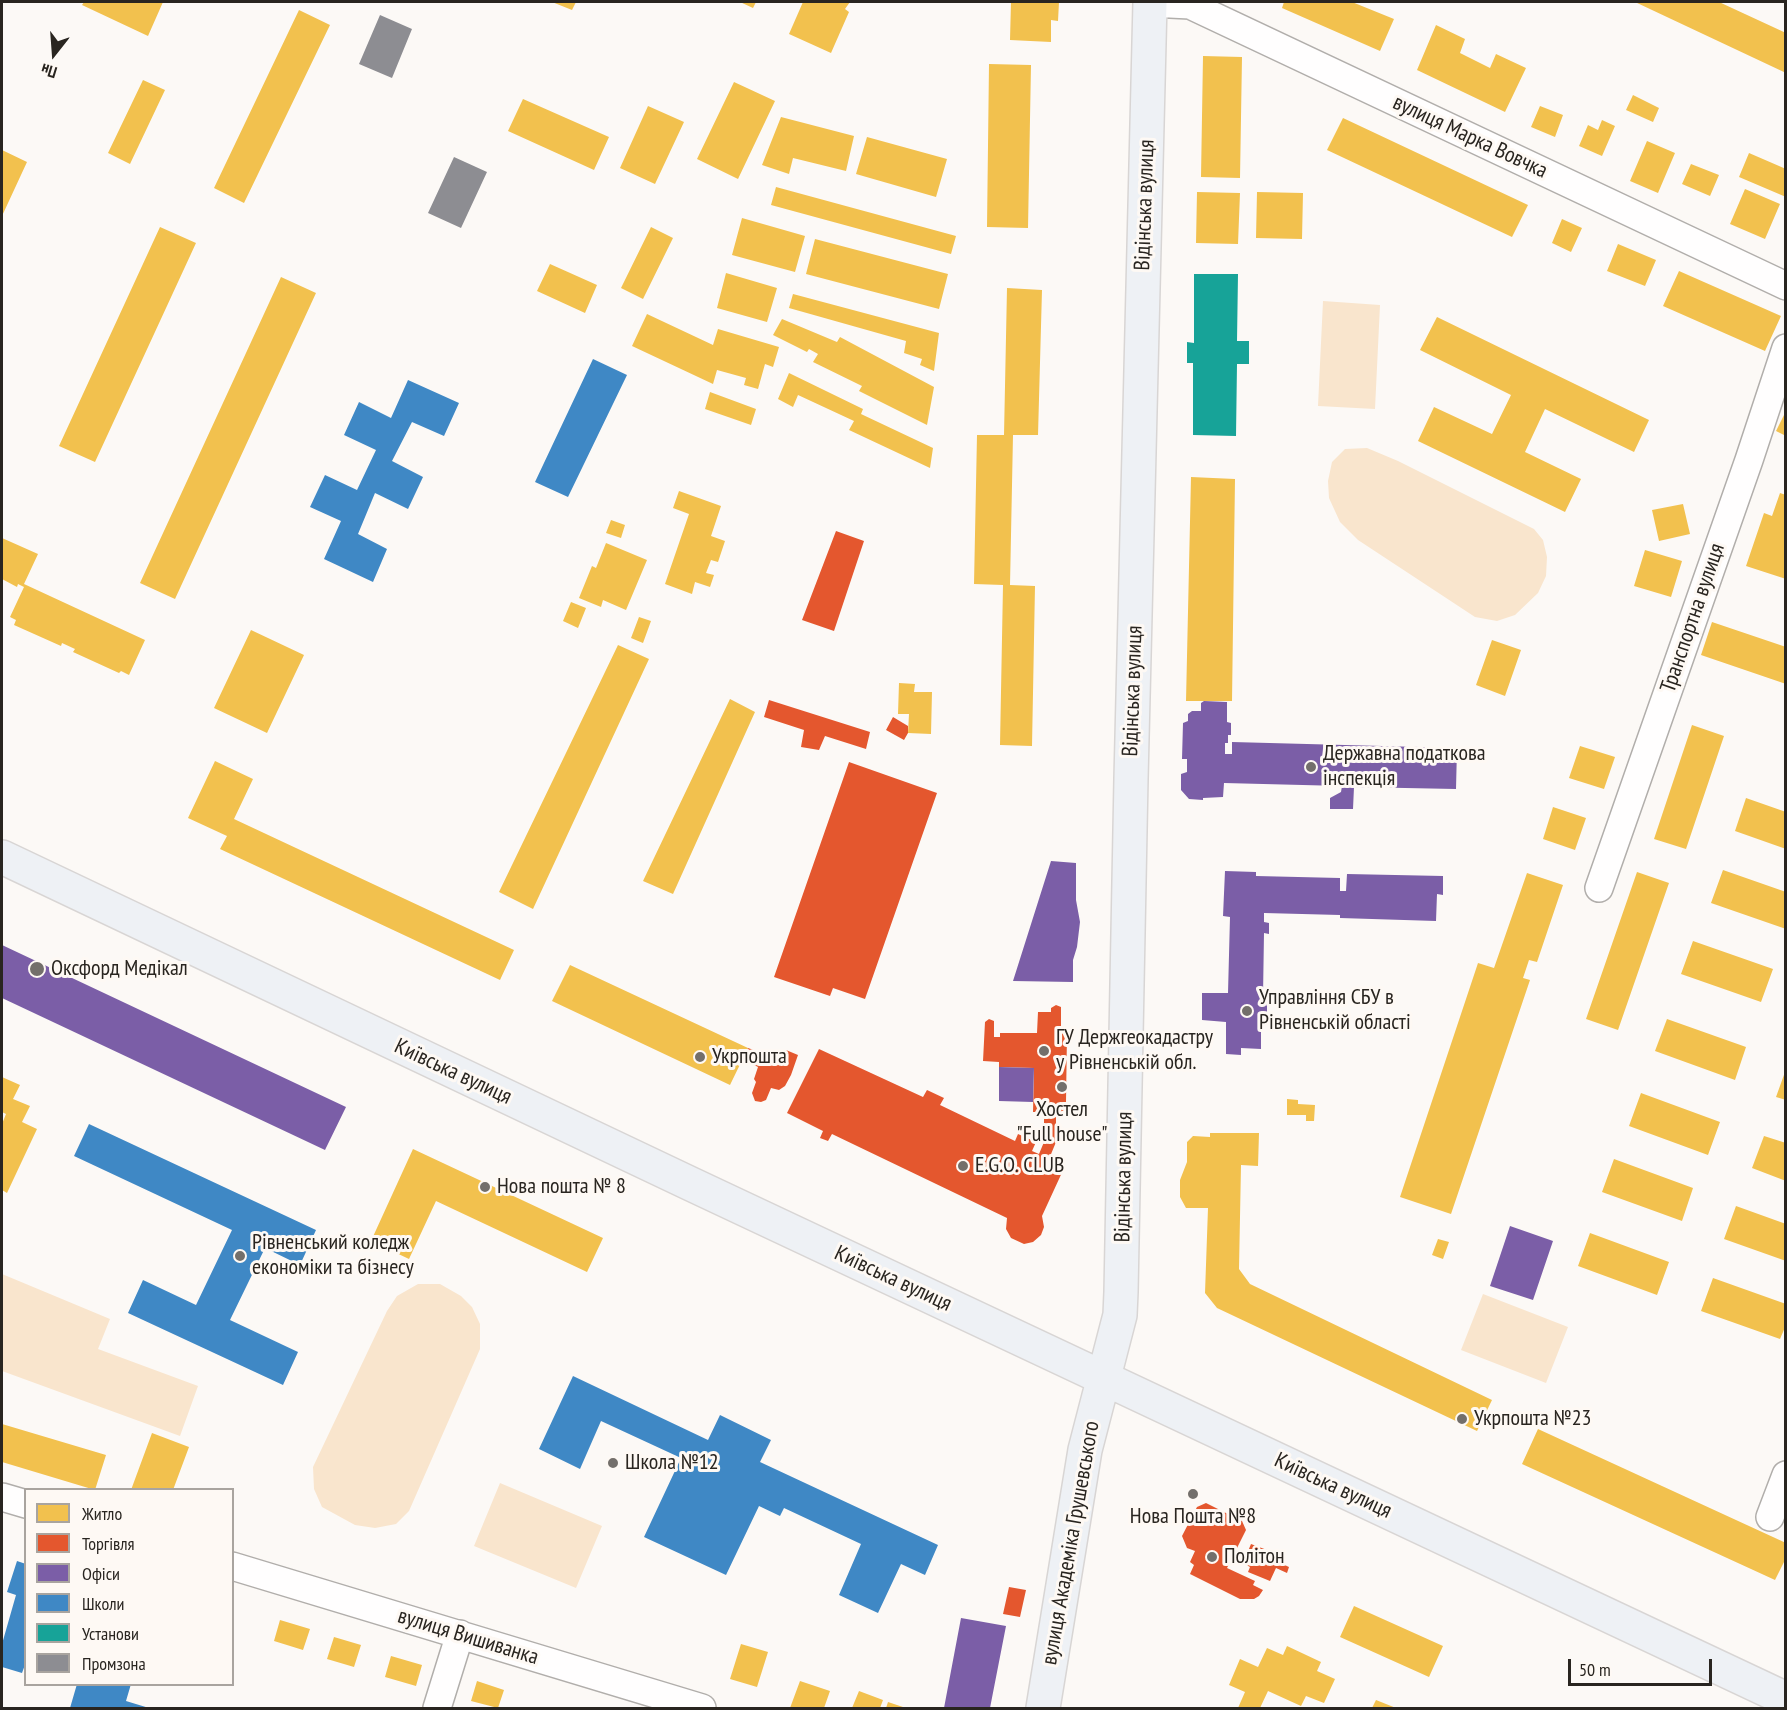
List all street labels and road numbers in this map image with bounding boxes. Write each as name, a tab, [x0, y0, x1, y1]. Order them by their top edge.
street label: вулиця Марка Вовчка	[1389, 90, 1551, 184]
street label: Відінська вулиця	[1130, 139, 1160, 271]
street label: Транспортна вулиця	[1655, 540, 1731, 696]
street label: Відінська вулиця	[1118, 625, 1148, 757]
street label: Київська вулиця	[390, 1033, 516, 1111]
street label: Відінська вулиця	[1110, 1111, 1138, 1243]
street label: Київська вулиця	[830, 1240, 956, 1318]
street label: вулиця Академіка Грушевського	[1037, 1419, 1105, 1667]
street label: Київська вулиця	[1270, 1447, 1396, 1525]
street label: вулиця Вишиванка	[395, 1603, 541, 1671]

